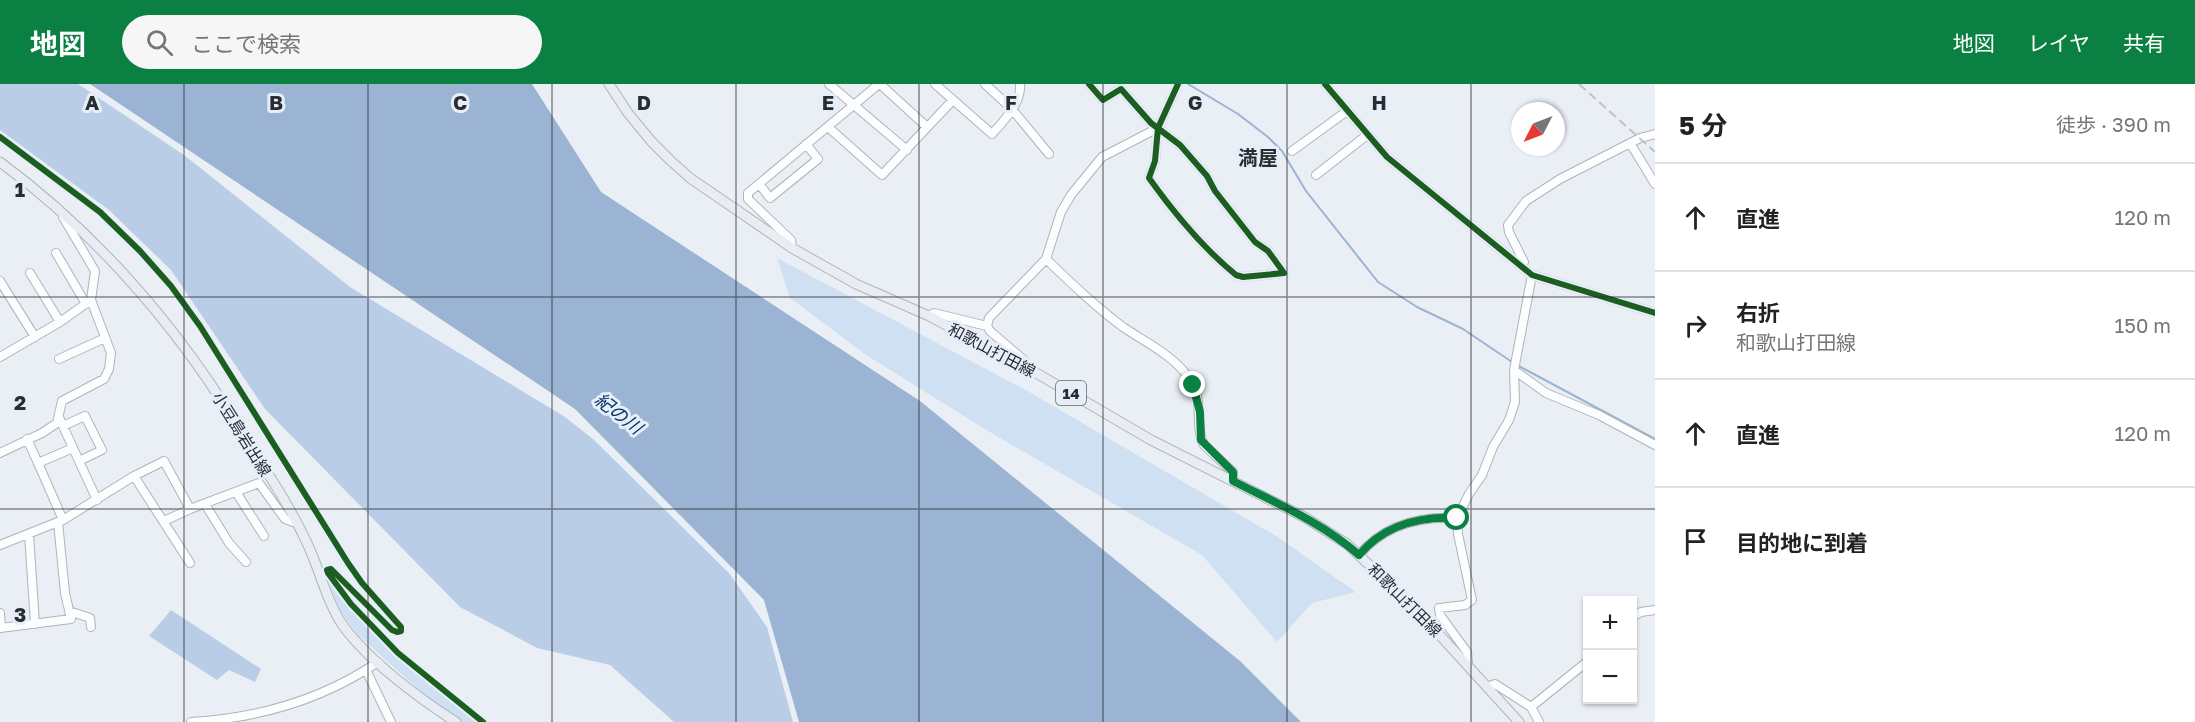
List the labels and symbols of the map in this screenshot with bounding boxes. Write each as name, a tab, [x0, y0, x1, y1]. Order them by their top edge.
text: A	[85, 90, 99, 114]
text: B	[269, 90, 283, 114]
text: C	[453, 90, 467, 114]
text: D	[637, 90, 651, 114]
text: E	[822, 90, 834, 114]
text: F	[1005, 90, 1017, 114]
text: G	[1188, 90, 1202, 114]
text: H	[1371, 90, 1387, 114]
north arrow	[1511, 102, 1565, 156]
district label: 満屋	[1238, 145, 1278, 169]
text: 1	[15, 177, 25, 201]
street label: 和歌山打田線	[945, 319, 1039, 381]
route end	[1179, 371, 1205, 397]
road number: 14	[1056, 381, 1086, 405]
street label: 小豆島岩出線	[208, 388, 276, 480]
water label: 紀の川	[591, 388, 649, 440]
text: 2	[14, 390, 26, 414]
route start	[1443, 504, 1469, 530]
street label: 和歌山打田線	[1364, 559, 1446, 641]
text: 3	[14, 602, 26, 626]

